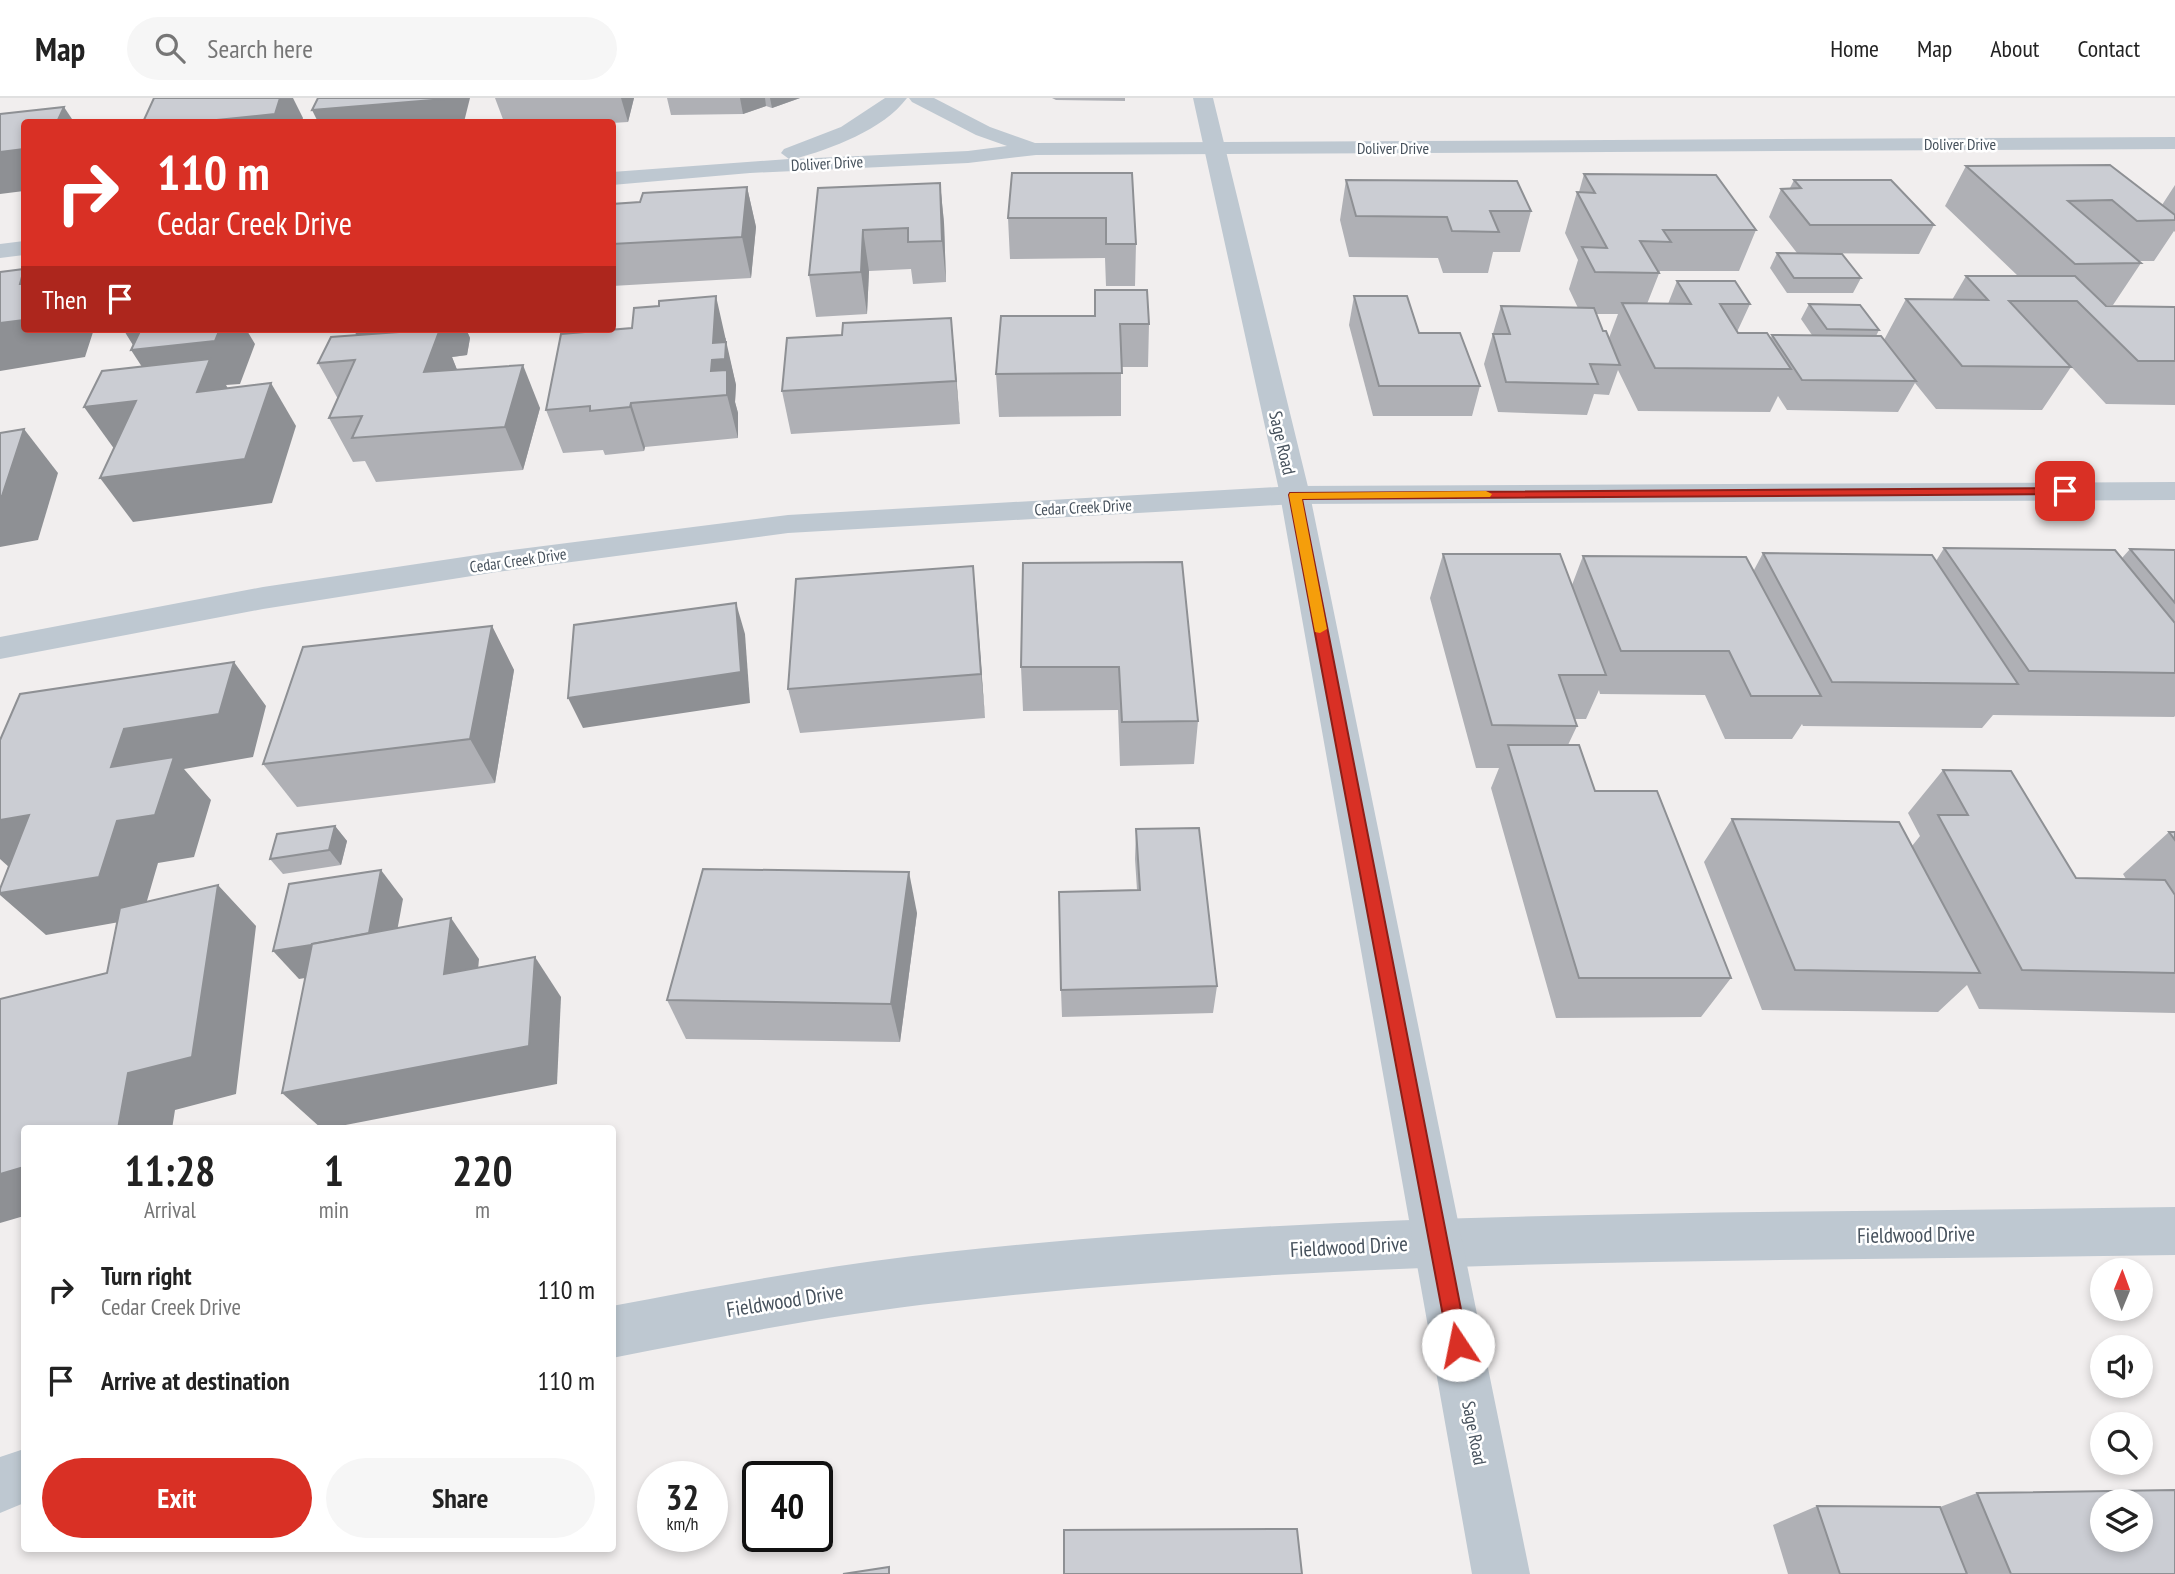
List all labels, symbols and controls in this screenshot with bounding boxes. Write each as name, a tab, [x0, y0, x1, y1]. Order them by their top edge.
search box	[127, 17, 617, 80]
text: Map	[35, 27, 85, 70]
icon: search	[151, 29, 189, 67]
text: Search here	[207, 32, 313, 65]
text: Home	[1830, 33, 1879, 64]
text: Map	[1917, 33, 1952, 64]
text: About	[1990, 33, 2039, 64]
text: Contact	[2077, 33, 2140, 64]
street label: Doliver Drive	[1924, 134, 1996, 154]
street label: Doliver Drive	[1357, 138, 1429, 158]
text: 110 m	[157, 140, 270, 204]
icon: right	[42, 147, 133, 238]
street label: Doliver Drive	[790, 151, 864, 175]
text: Cedar Creek Drive	[157, 202, 352, 244]
icon: arrive	[101, 280, 139, 318]
text: Then	[42, 283, 87, 316]
street label: Sage Road	[1264, 409, 1301, 477]
pin	[2035, 461, 2095, 521]
icon: arrive	[2046, 472, 2084, 510]
street label: Cedar Creek Drive	[1034, 494, 1132, 520]
street label: Cedar Creek Drive	[468, 543, 568, 577]
text: 11:28	[124, 1143, 215, 1198]
text: 1	[324, 1143, 344, 1198]
text: 220	[452, 1143, 513, 1198]
text: Arrival	[144, 1195, 196, 1224]
text: min	[319, 1195, 349, 1224]
text: m	[475, 1195, 490, 1224]
street label: Fieldwood Drive	[1857, 1220, 1975, 1249]
street label: Fieldwood Drive	[1289, 1230, 1409, 1263]
north arrow	[2090, 1258, 2152, 1321]
map controls	[2090, 1258, 2153, 1552]
text: Turn right	[101, 1259, 192, 1292]
icon: right	[42, 1271, 80, 1309]
text: 110 m	[537, 1273, 595, 1306]
street label: Fieldwood Drive	[725, 1278, 845, 1323]
text: Cedar Creek Drive	[101, 1292, 241, 1321]
position arrow	[1421, 1308, 1495, 1382]
button: sound	[2090, 1335, 2153, 1398]
icon: arrive	[42, 1362, 80, 1400]
text: Arrive at destination	[101, 1364, 290, 1397]
text: 110 m	[537, 1364, 595, 1397]
street label: Sage Road	[1457, 1399, 1492, 1467]
button: search	[2090, 1412, 2153, 1475]
button: Exit	[42, 1458, 312, 1538]
button: Share	[326, 1458, 595, 1538]
speed limit sign: 40	[742, 1461, 833, 1552]
text: 32	[666, 1474, 699, 1520]
button: layers	[2090, 1489, 2153, 1552]
text: km/h	[667, 1512, 698, 1535]

